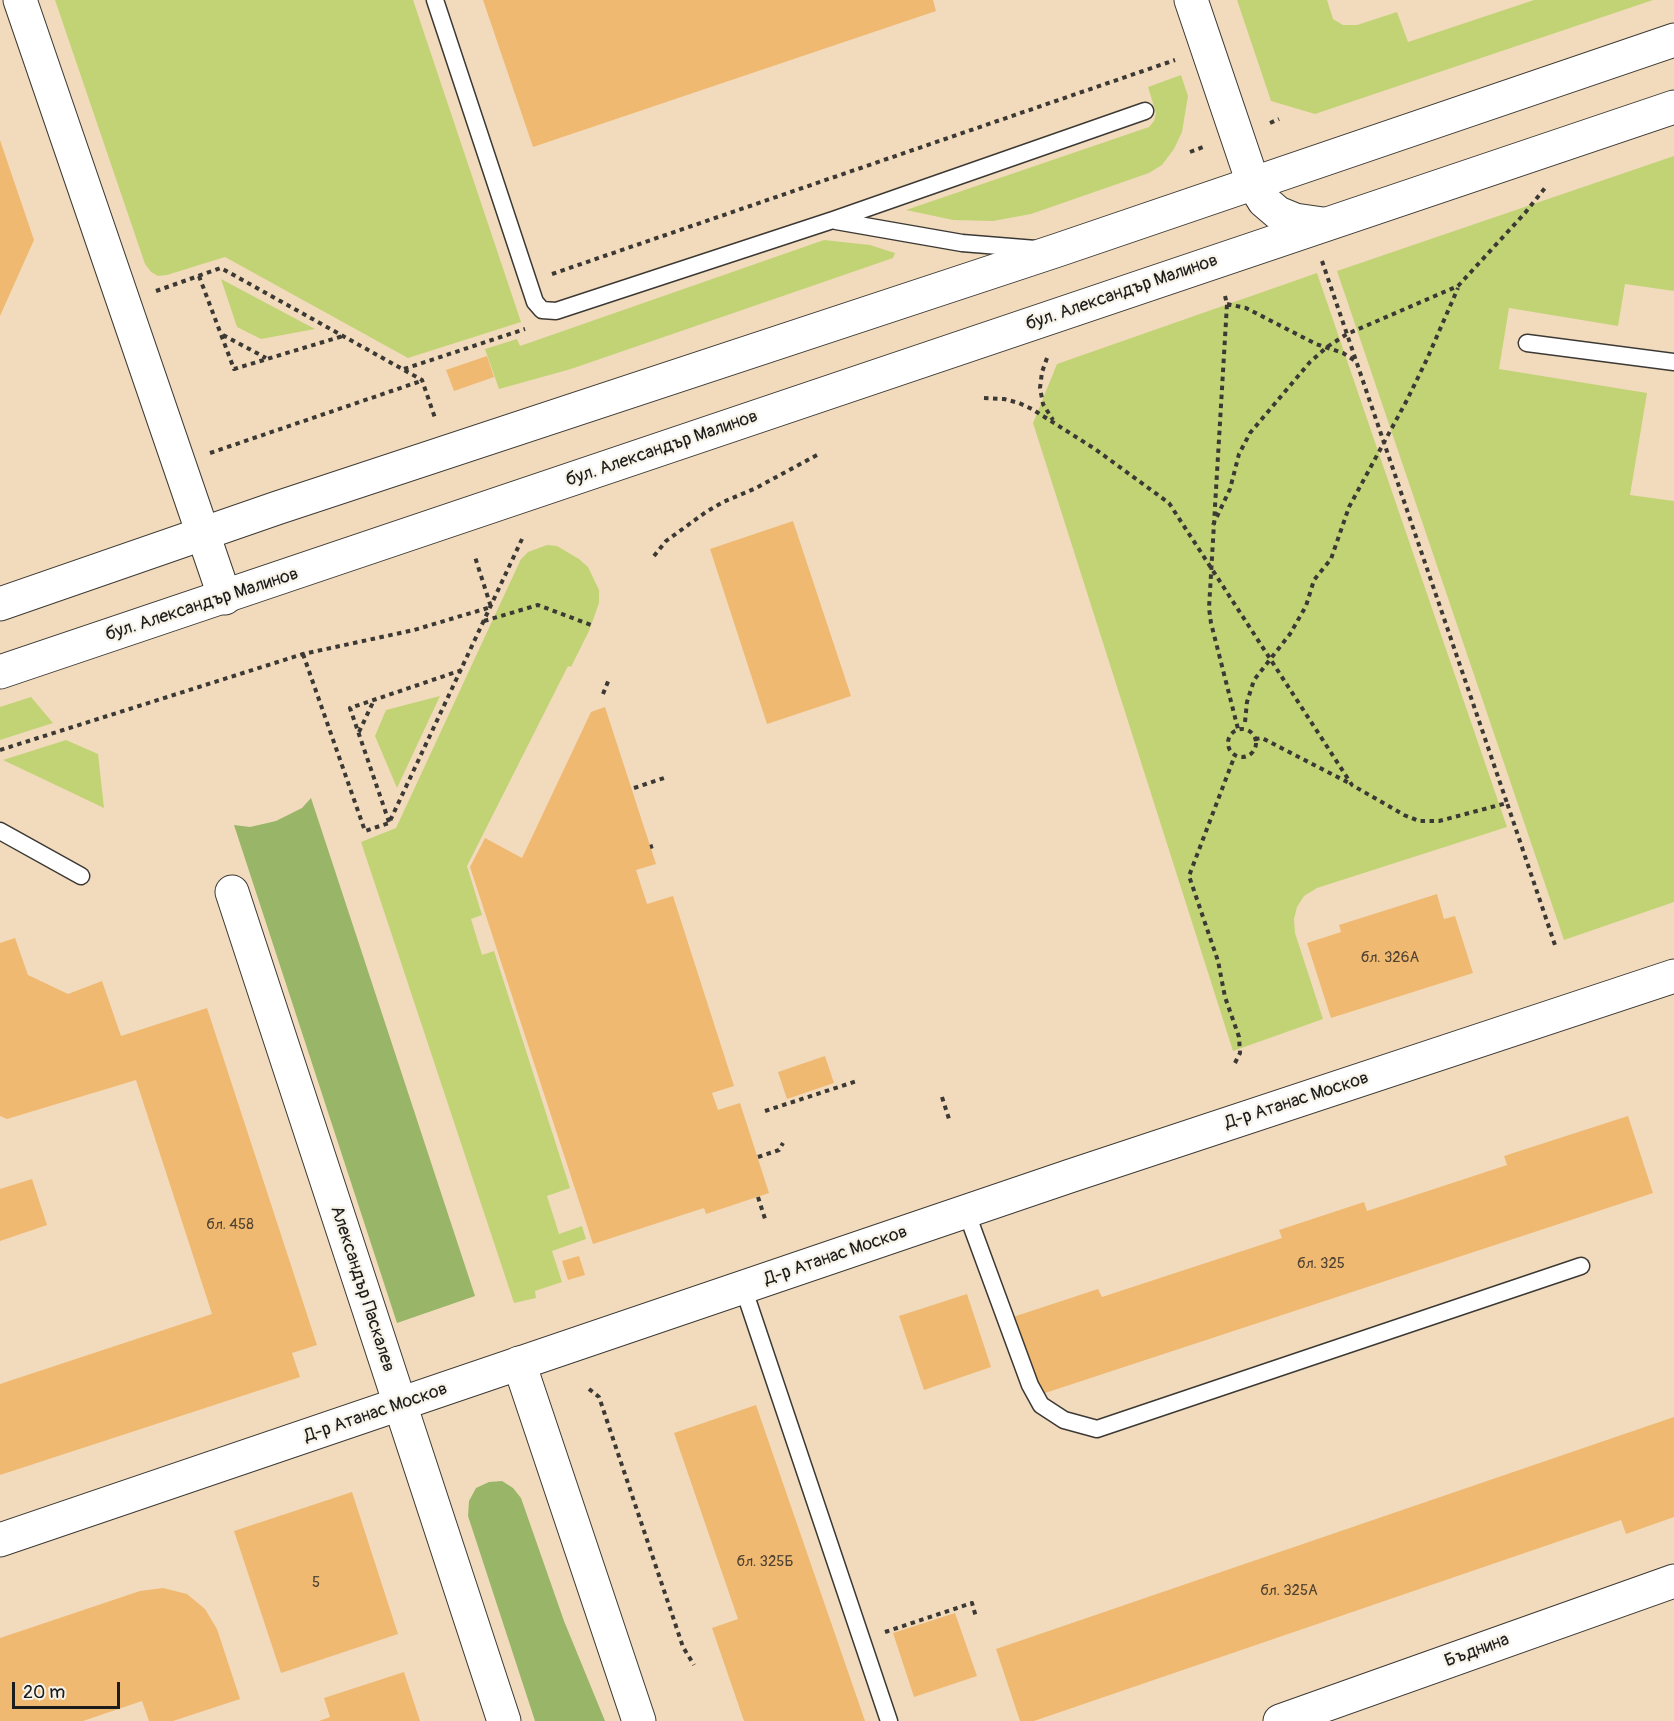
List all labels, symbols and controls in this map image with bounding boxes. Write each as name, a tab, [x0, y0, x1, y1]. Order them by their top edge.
street label: бул. Александър Малинов	[1023, 250, 1221, 336]
street label: бул. Александър Малинов	[563, 406, 761, 492]
street label: бул. Александър Малинов	[103, 564, 301, 646]
house number: бл. 326А	[1361, 949, 1419, 967]
street label: Д-р Атанас Москов	[1222, 1068, 1372, 1134]
street label: Александър Паскалев	[325, 1203, 399, 1375]
house number: бл. 458	[206, 1216, 254, 1234]
street label: Д-р Атанас Москов	[762, 1221, 910, 1291]
house number: бл. 325	[1297, 1255, 1345, 1273]
street label: Д-р Атанас Москов	[302, 1378, 450, 1448]
house number: бл. 325Б	[737, 1553, 793, 1571]
house number: 5	[312, 1574, 320, 1592]
house number: бл. 325А	[1260, 1582, 1318, 1600]
street label: Бъднина	[1442, 1629, 1512, 1673]
scale bar	[15, 1670, 123, 1708]
text: 20 m	[23, 1681, 65, 1704]

